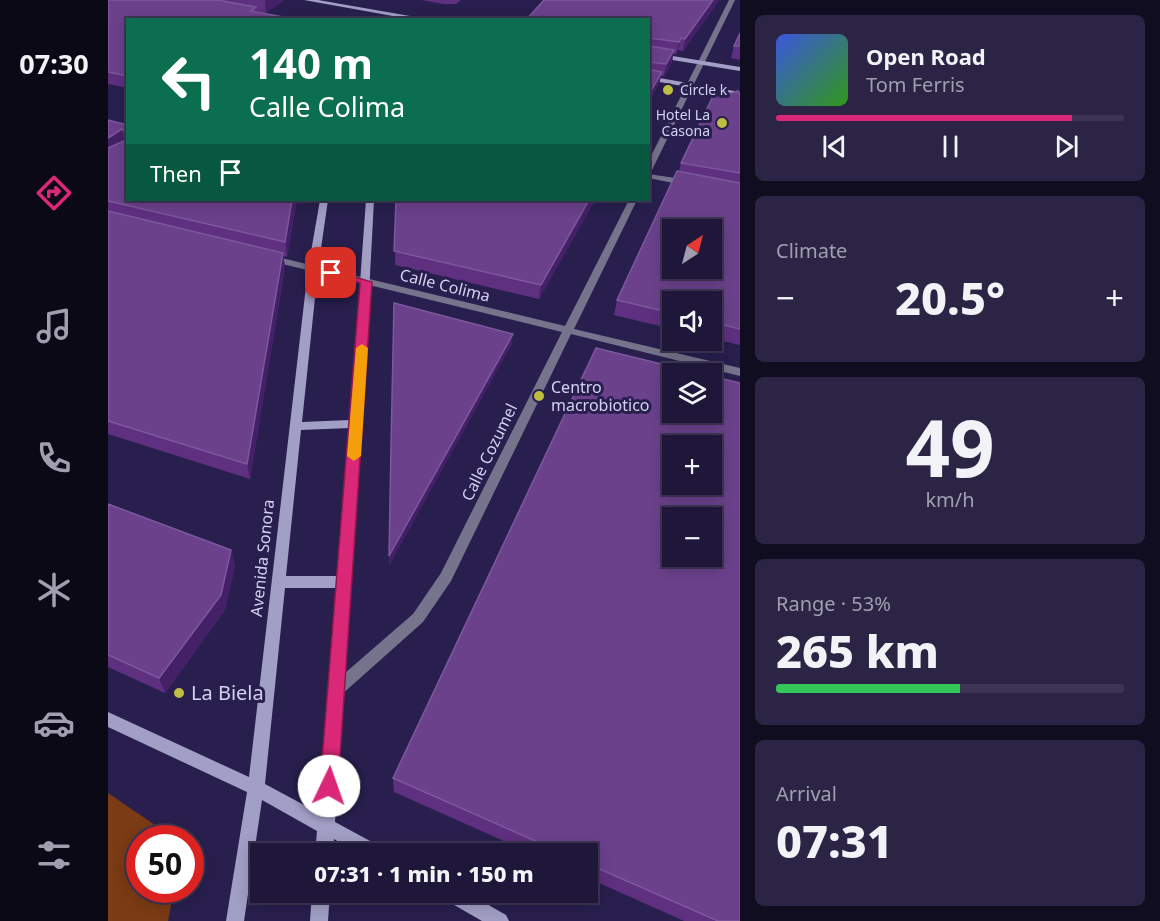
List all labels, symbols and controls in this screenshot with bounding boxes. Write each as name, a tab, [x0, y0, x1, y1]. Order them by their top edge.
text: 140 m	[249, 34, 373, 91]
text: Open Road	[866, 41, 986, 71]
icon: left	[150, 42, 228, 120]
text: 07:30	[19, 45, 89, 82]
text: Tom Ferris	[866, 71, 965, 98]
place label: Circle k	[680, 80, 728, 99]
marker: Circle k	[661, 83, 675, 97]
text: Calle Colima	[249, 88, 405, 125]
place label: Hotel La Casona	[656, 105, 710, 140]
marker: Hotel La Casona	[715, 116, 729, 130]
icon: previous	[818, 130, 851, 163]
icon: pause	[934, 130, 967, 163]
icon: next	[1050, 130, 1083, 163]
icon: arrive	[214, 156, 247, 189]
text: Then	[150, 158, 202, 188]
icon: directions	[33, 172, 75, 214]
north arrow	[662, 219, 722, 279]
map controls	[662, 219, 722, 567]
text: Climate	[776, 237, 847, 264]
pin	[305, 247, 356, 298]
icon: arrive	[314, 256, 347, 289]
street label: Calle Colima	[397, 263, 493, 307]
text: 20.5°	[895, 267, 1005, 328]
text: −	[776, 275, 795, 320]
text: +	[1105, 275, 1124, 320]
button: sound	[662, 291, 722, 351]
icon: music	[33, 305, 75, 347]
button: layers	[662, 363, 722, 423]
place label: Centro macrobiotico	[551, 376, 650, 416]
marker: Centro macrobiotico	[532, 389, 546, 403]
text: 49	[905, 394, 995, 500]
street label: Calle Cozumel	[456, 400, 522, 504]
button: +	[662, 435, 722, 495]
icon: phone	[33, 437, 75, 479]
text: km/h	[925, 486, 975, 513]
street label: Avenida Sonora	[245, 498, 279, 618]
button: −	[662, 507, 722, 567]
icon: climate	[33, 569, 75, 611]
text: Range · 53%	[776, 590, 891, 617]
text: 265 km	[776, 620, 939, 681]
place label: La Biela	[191, 679, 264, 706]
marker: La Biela	[172, 686, 186, 700]
icon: car	[33, 702, 75, 744]
position arrow	[297, 754, 361, 818]
text: Arrival	[776, 780, 837, 807]
text: 07:31	[776, 810, 893, 871]
speed limit sign: 50	[126, 825, 204, 903]
icon: filters	[33, 834, 75, 876]
text: 07:31 · 1 min · 150 m	[314, 858, 534, 888]

